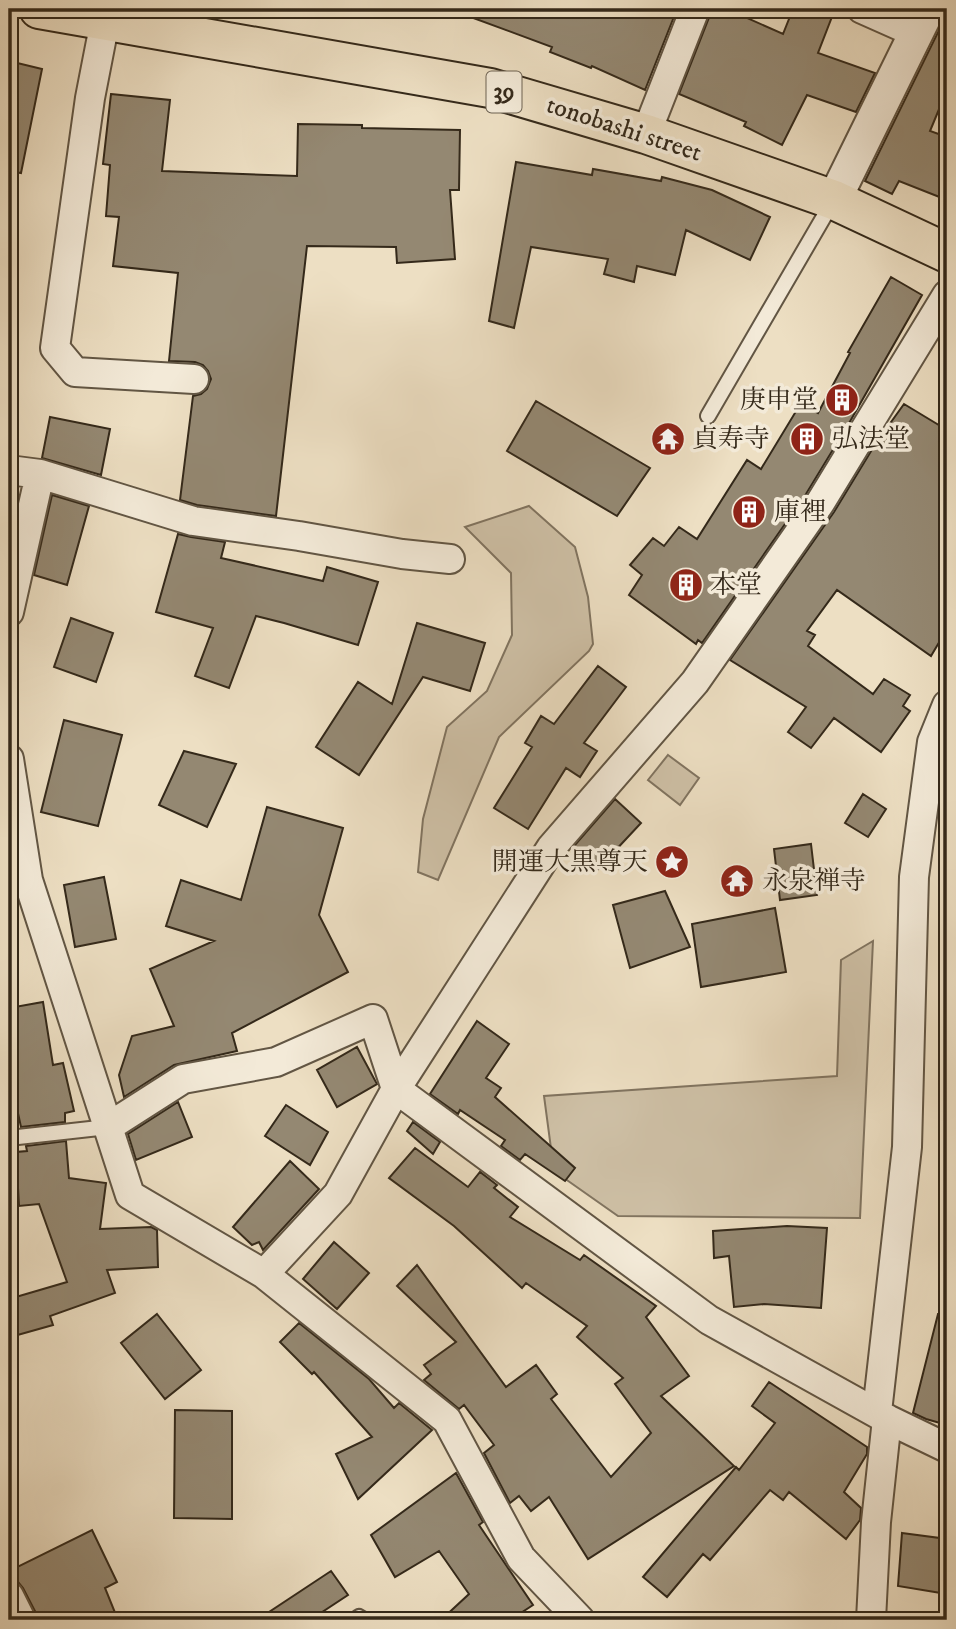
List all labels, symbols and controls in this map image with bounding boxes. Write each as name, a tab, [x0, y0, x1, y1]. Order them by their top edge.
road number: 39	[486, 72, 522, 112]
street label: tonobashi street	[542, 88, 706, 170]
building icon: 庚申堂	[823, 381, 861, 419]
place label: 庚申堂	[740, 384, 818, 417]
temple icon: 貞寿寺	[649, 420, 687, 458]
building icon: 弘法堂	[788, 420, 826, 458]
place label: 貞寿寺	[692, 423, 770, 456]
place label: 弘法堂	[832, 423, 910, 456]
building icon: 庫裡	[730, 493, 768, 531]
place label: 庫裡	[774, 496, 826, 529]
building icon: 本堂	[667, 566, 705, 604]
place label: 本堂	[710, 569, 762, 602]
place icon: 開運大黒尊天	[653, 843, 691, 881]
place label: 開運大黒尊天	[492, 846, 648, 879]
temple icon: 永泉禅寺	[718, 862, 756, 900]
place label: 永泉禅寺	[762, 865, 866, 898]

